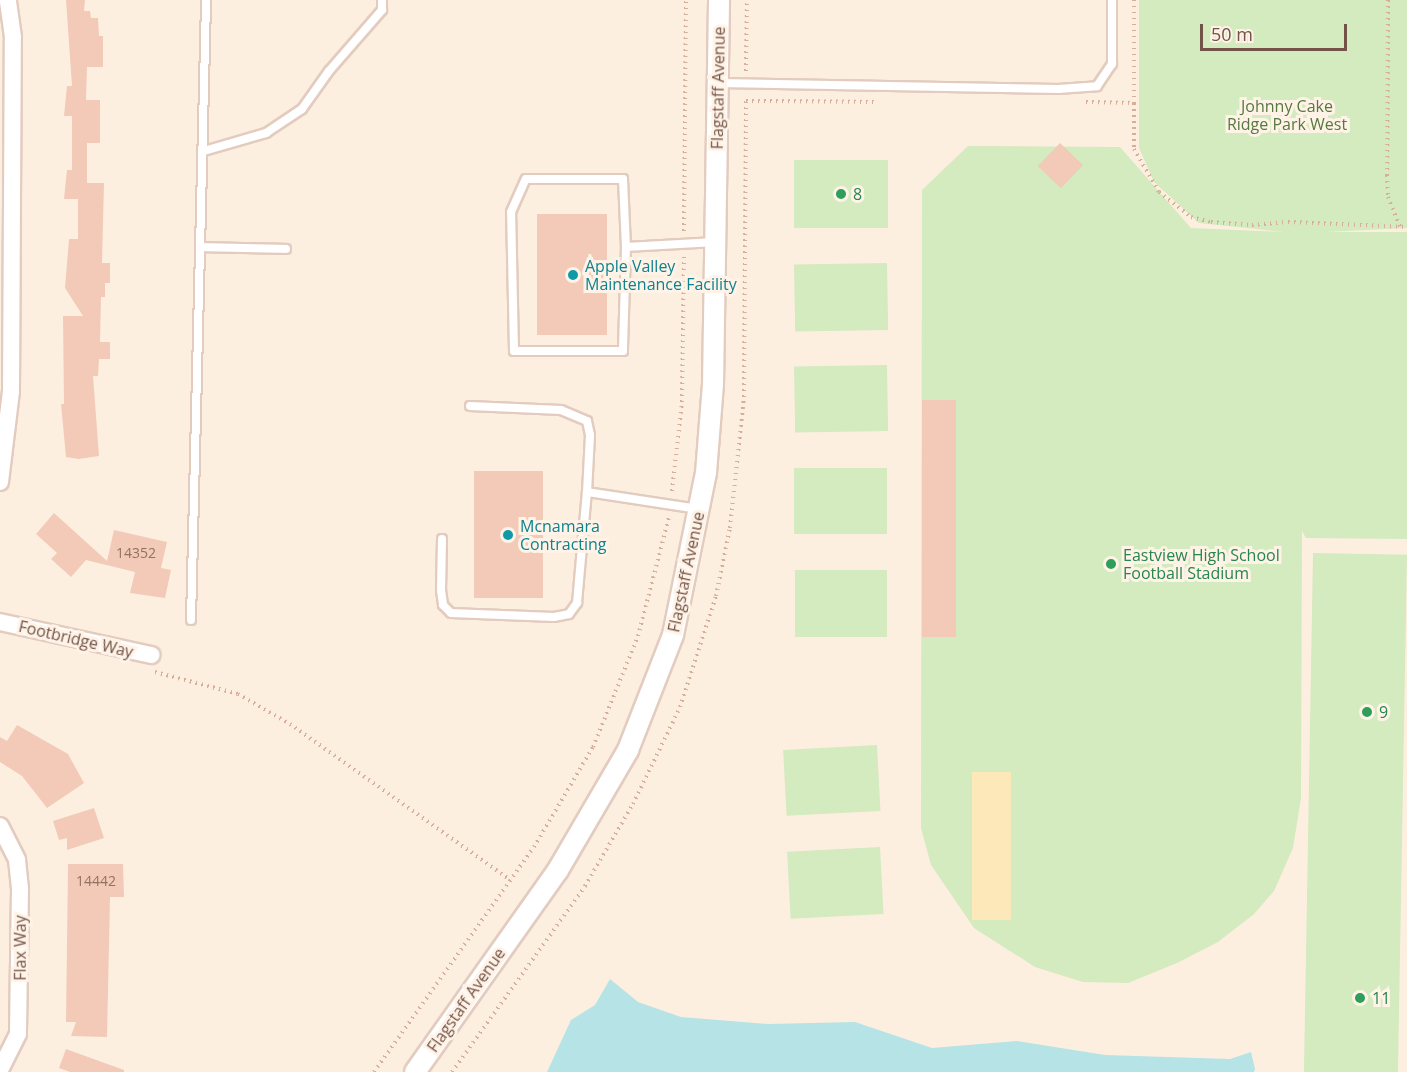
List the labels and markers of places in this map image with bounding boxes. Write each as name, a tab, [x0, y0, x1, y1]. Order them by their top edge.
place label: 8	[853, 184, 862, 204]
marker: 8	[834, 187, 848, 201]
place label: Apple Valley Maintenance Facility	[585, 256, 737, 294]
marker: Apple Valley Maintenance Facility	[566, 268, 580, 282]
place label: Mcnamara Contracting	[520, 516, 607, 554]
marker: Mcnamara Contracting	[501, 528, 515, 542]
place label: Eastview High School Football Stadium	[1123, 545, 1280, 583]
marker: Eastview High School Football Stadium	[1104, 557, 1118, 571]
place label: 9	[1379, 702, 1388, 722]
marker: 9	[1360, 705, 1374, 719]
place label: 11	[1372, 988, 1390, 1008]
marker: 11	[1353, 991, 1367, 1005]

